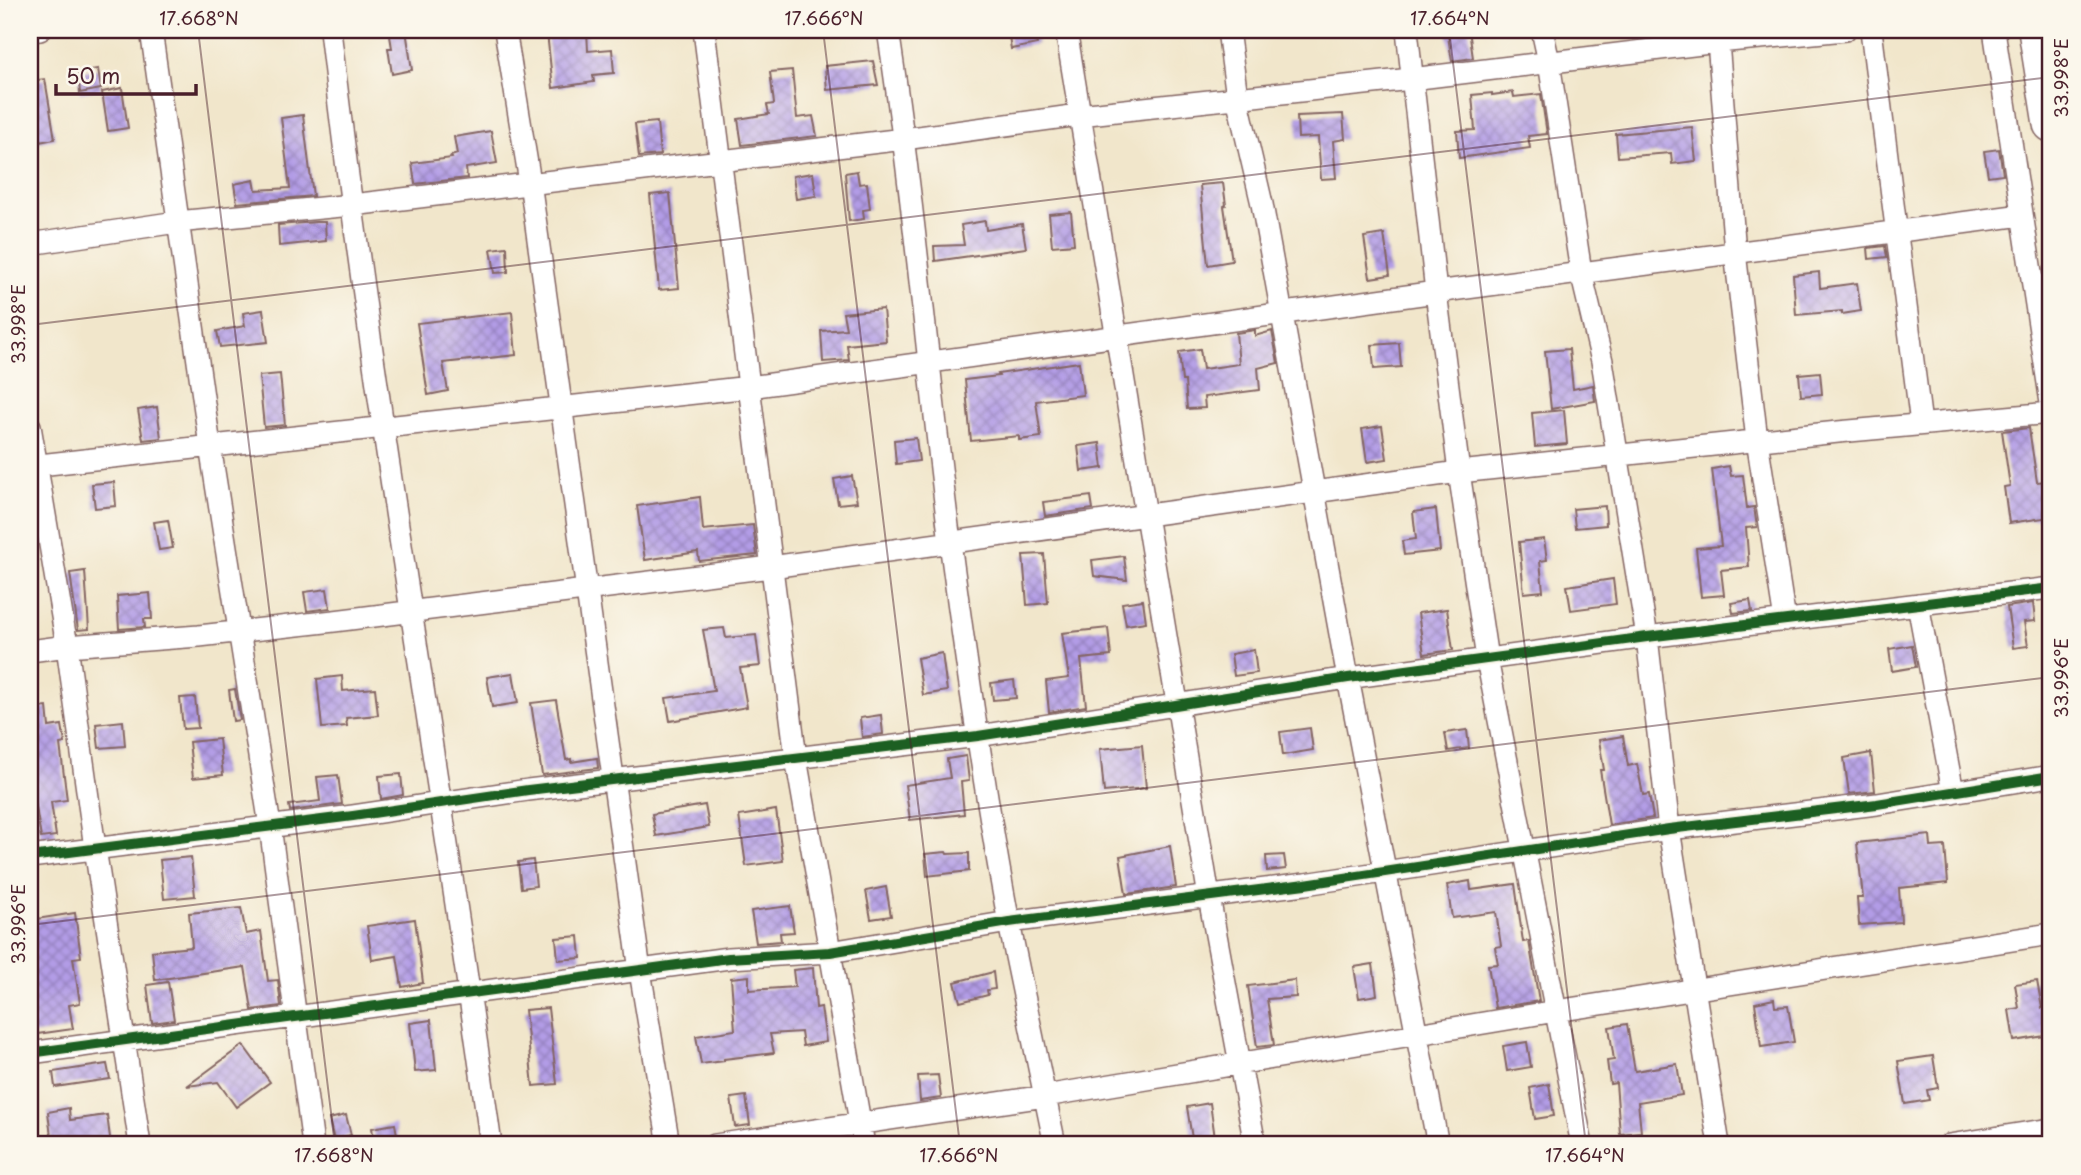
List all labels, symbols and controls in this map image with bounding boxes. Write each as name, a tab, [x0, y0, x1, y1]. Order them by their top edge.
text: 17.668°N	[159, 4, 239, 31]
text: 17.666°N	[784, 4, 864, 31]
text: 17.664°N	[1410, 4, 1490, 31]
text: 33.998°E	[2047, 38, 2074, 118]
scale bar	[56, 52, 196, 96]
text: 50 m	[66, 59, 120, 91]
text: 33.998°E	[4, 284, 31, 364]
text: 33.996°E	[2047, 638, 2074, 718]
text: 33.996°E	[4, 884, 31, 964]
text: 17.668°N	[294, 1141, 374, 1168]
text: 17.666°N	[919, 1141, 999, 1168]
text: 17.664°N	[1545, 1141, 1625, 1168]

